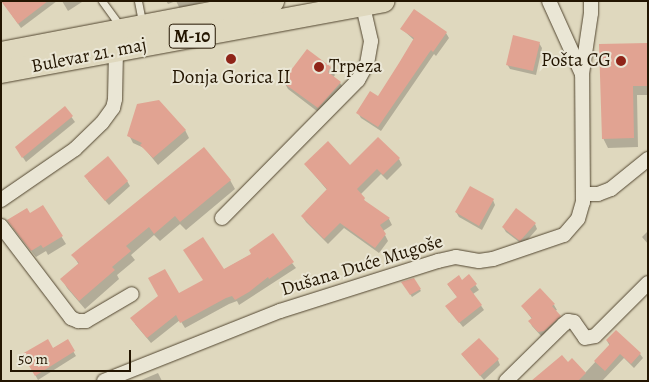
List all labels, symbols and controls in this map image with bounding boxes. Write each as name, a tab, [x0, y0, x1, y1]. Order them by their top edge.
road number: M-10	[168, 20, 216, 52]
street label: Bulevar 21. maj	[29, 34, 149, 78]
place label: Pošta CG	[541, 50, 611, 72]
marker: Donja Gorica II	[225, 53, 237, 65]
marker: Pošta CG	[615, 55, 627, 67]
place label: Trpeza	[329, 56, 382, 78]
marker: Trpeza	[313, 61, 325, 73]
place label: Donja Gorica II	[171, 67, 291, 89]
street label: Dušana Duće Mugoše	[278, 231, 446, 301]
scale bar	[12, 340, 134, 372]
text: 50 m	[18, 349, 48, 369]

